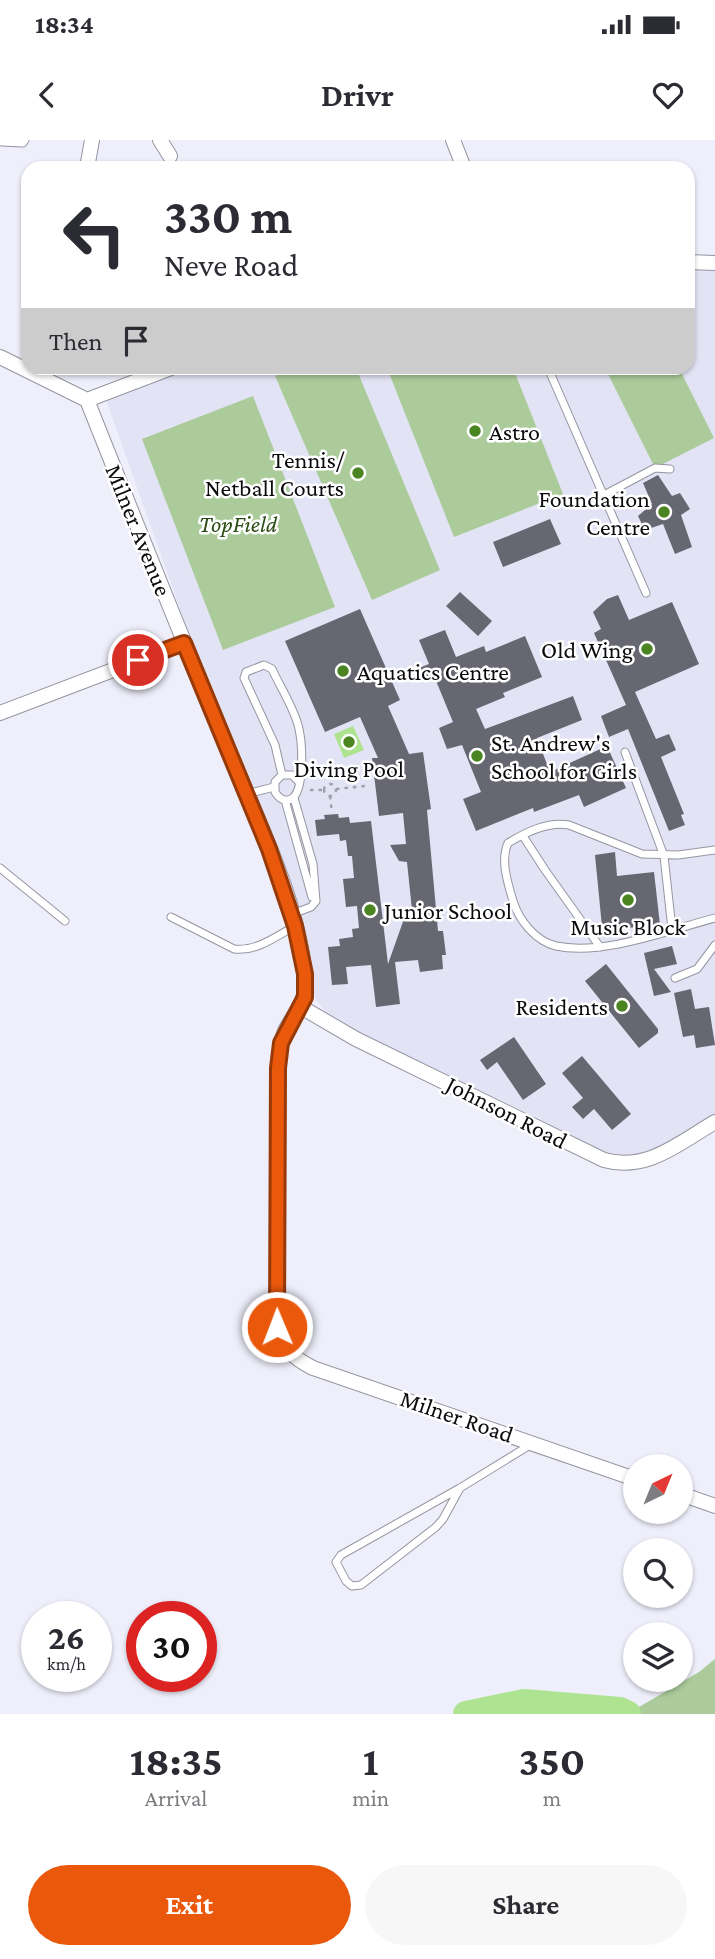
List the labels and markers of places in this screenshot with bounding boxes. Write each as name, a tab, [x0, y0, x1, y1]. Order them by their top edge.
place label: Astro	[489, 418, 540, 445]
marker: Astro	[467, 423, 483, 439]
place label: Tennis/ Netball Courts	[205, 446, 345, 501]
marker: Tennis/ Netball Courts	[350, 465, 366, 481]
place label: Foundation Centre	[538, 485, 650, 540]
marker: Foundation Centre	[656, 504, 672, 520]
pin	[108, 630, 168, 690]
place label: Old Wing	[541, 636, 633, 663]
marker: Old Wing	[639, 641, 655, 657]
place label: Aquatics Centre	[357, 658, 509, 685]
marker: Aquatics Centre	[335, 663, 351, 679]
place label: St. Andrew's School for Girls	[491, 729, 637, 784]
marker: Diving Pool	[341, 734, 357, 750]
marker: St. Andrew's School for Girls	[469, 748, 485, 764]
place label: Diving Pool	[294, 755, 404, 782]
marker: Music Block	[620, 892, 636, 908]
place label: Junior School	[382, 897, 512, 924]
marker: Junior School	[362, 902, 378, 918]
place label: Music Block	[570, 913, 686, 940]
place label: Residents	[516, 993, 608, 1020]
marker: Residents	[614, 998, 630, 1014]

